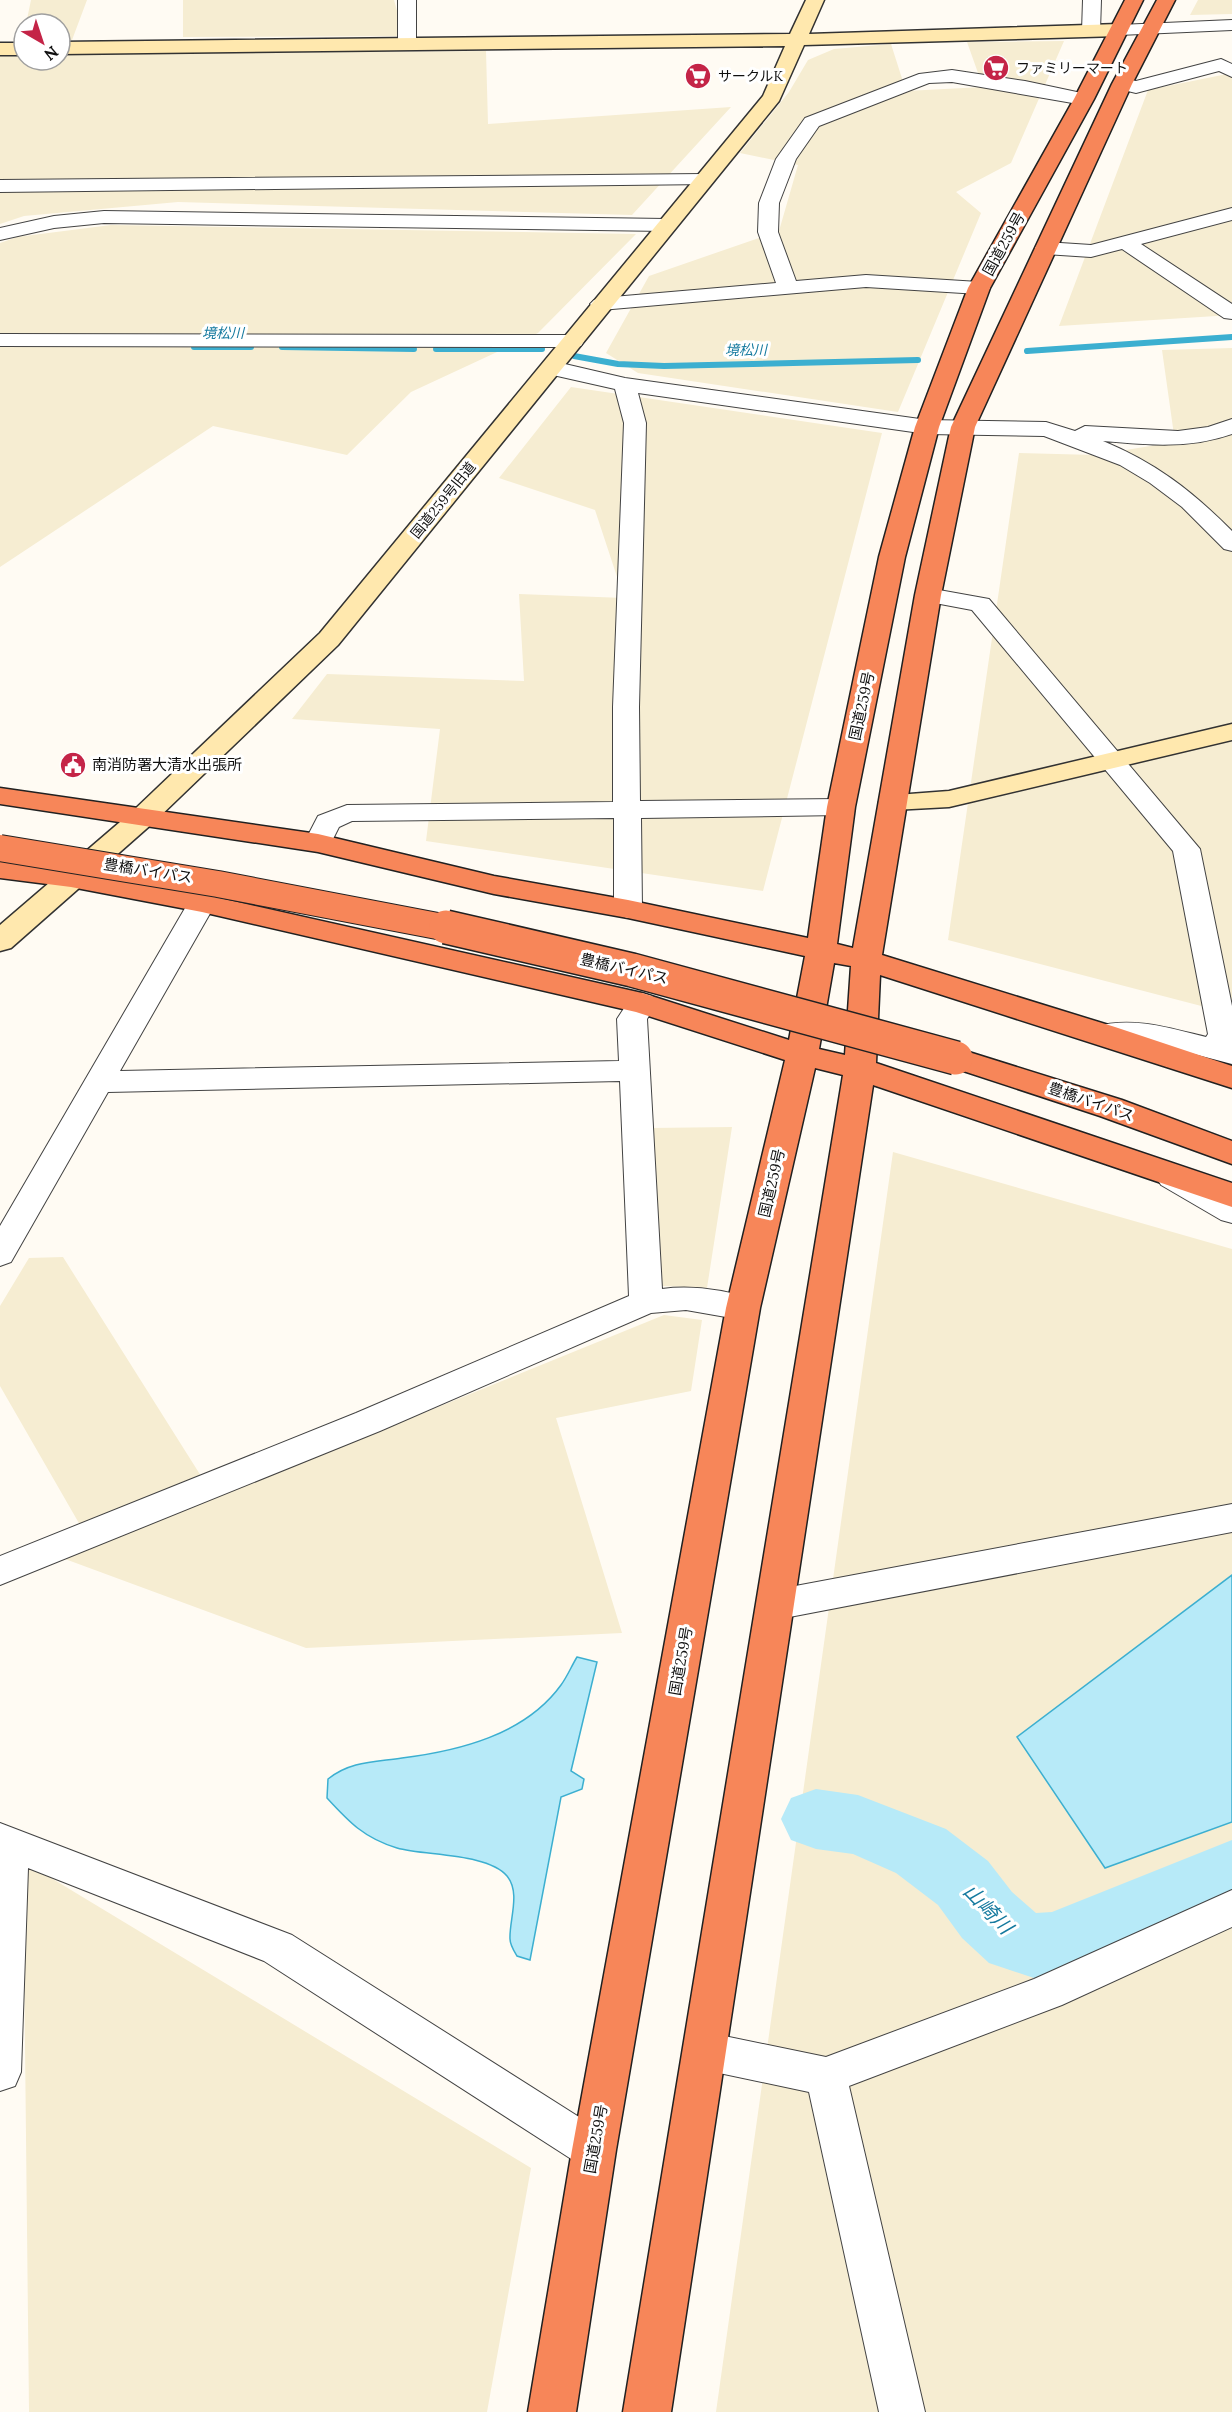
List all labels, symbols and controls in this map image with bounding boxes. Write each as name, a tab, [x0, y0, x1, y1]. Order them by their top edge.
north arrow	[12, 12, 72, 72]
text: N	[40, 42, 63, 65]
supermarket icon: ファミリーマート	[981, 53, 1011, 83]
place label: ファミリーマート	[1016, 59, 1128, 77]
supermarket icon: サークルK	[683, 61, 713, 91]
place label: サークルK	[718, 67, 784, 85]
street label: 国道259号	[978, 209, 1029, 279]
water label: 境松川	[202, 324, 246, 342]
water label: 境松川	[725, 341, 769, 359]
street label: 国道259号旧道	[407, 458, 479, 542]
street label: 国道259号	[845, 670, 878, 742]
public building icon: 南消防署大清水出張所	[58, 750, 88, 780]
place label: 南消防署大清水出張所	[92, 755, 242, 774]
street label: 豊橋バイパス	[102, 854, 194, 887]
street label: 豊橋バイパス	[578, 949, 670, 988]
street label: 豊橋バイパス	[1046, 1078, 1137, 1125]
street label: 国道259号	[754, 1147, 789, 1219]
street label: 国道259号	[665, 1625, 696, 1697]
water label: 山崎川	[959, 1878, 1020, 1940]
street label: 国道259号	[580, 2103, 611, 2175]

